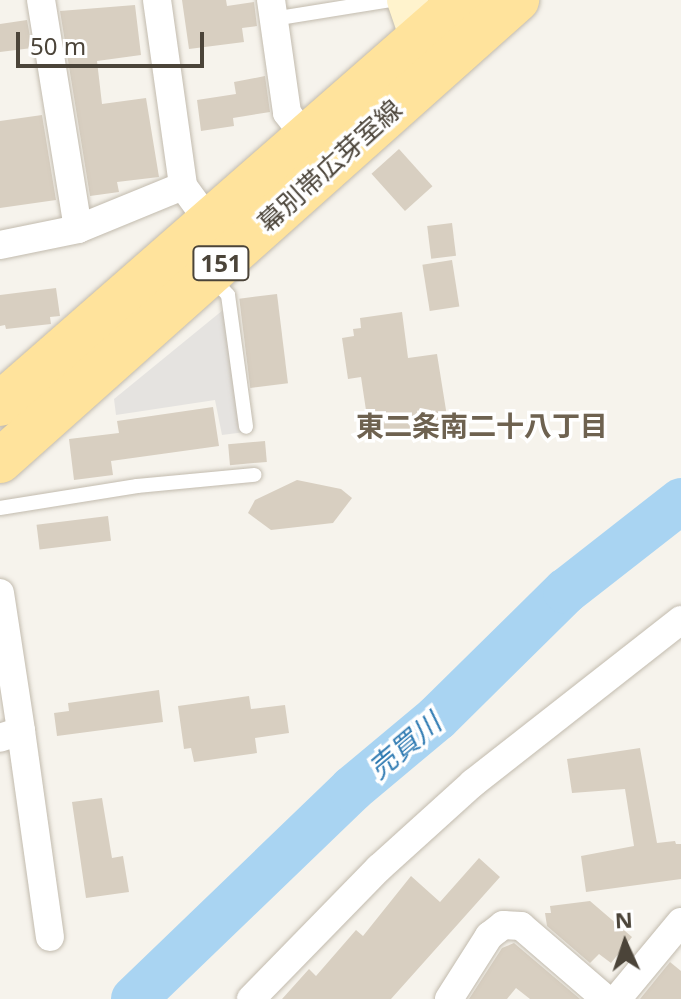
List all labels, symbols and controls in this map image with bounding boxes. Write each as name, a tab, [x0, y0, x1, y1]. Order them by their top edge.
scale bar	[20, 16, 208, 66]
text: 50 m	[30, 29, 86, 62]
street label: 幕別帯広芽室線	[252, 94, 408, 238]
road number: 151	[191, 243, 251, 283]
district label: 東二条南二十八丁目	[356, 408, 608, 442]
water label: 売買川	[361, 705, 447, 785]
north arrow	[585, 903, 665, 983]
text: N	[614, 904, 633, 934]

